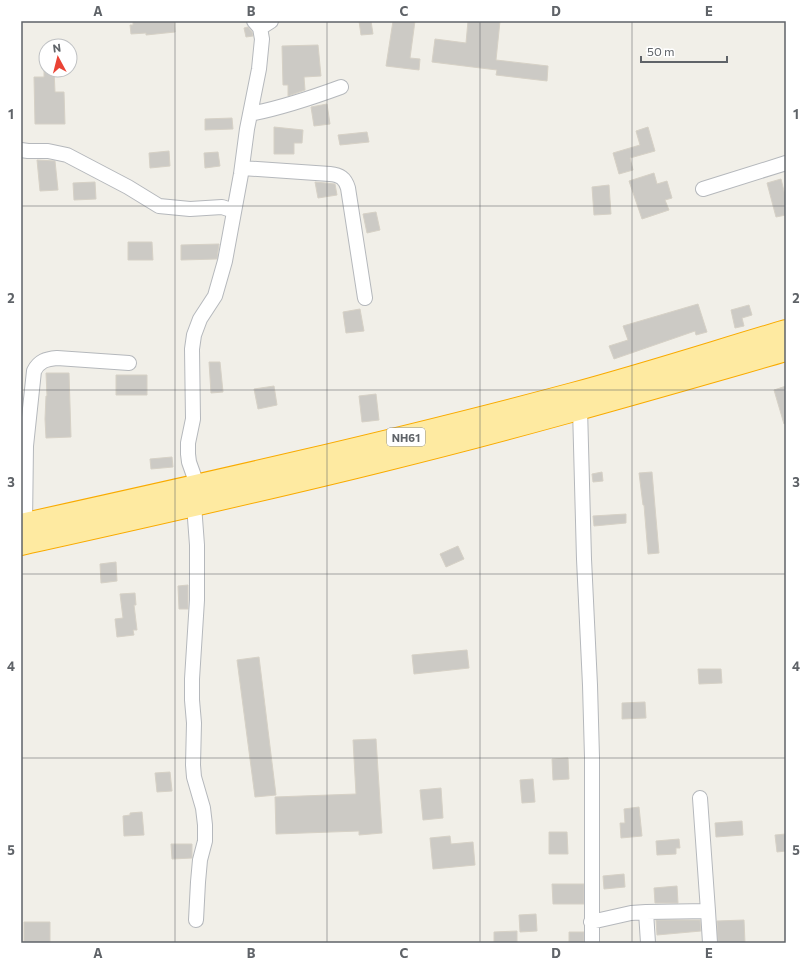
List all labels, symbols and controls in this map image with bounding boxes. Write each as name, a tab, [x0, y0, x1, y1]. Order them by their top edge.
text: A	[93, 3, 103, 19]
text: B	[247, 3, 256, 19]
text: C	[400, 3, 409, 19]
text: D	[551, 3, 561, 19]
text: E	[705, 3, 713, 19]
north arrow	[38, 38, 78, 78]
scale bar	[641, 38, 727, 64]
text: N	[52, 41, 62, 55]
text: 50 m	[647, 44, 675, 58]
text: 1	[8, 106, 14, 122]
text: 1	[793, 106, 799, 122]
text: 2	[7, 290, 15, 306]
text: 2	[792, 290, 800, 306]
road number: NH61	[387, 428, 425, 446]
text: 3	[7, 474, 15, 490]
text: 3	[792, 474, 800, 490]
text: 4	[7, 658, 15, 674]
text: 4	[792, 658, 800, 674]
text: 5	[7, 842, 15, 858]
text: 5	[792, 842, 800, 858]
text: A	[93, 945, 103, 961]
text: B	[247, 945, 256, 961]
text: C	[400, 945, 409, 961]
text: D	[551, 945, 561, 961]
text: E	[705, 945, 713, 961]

